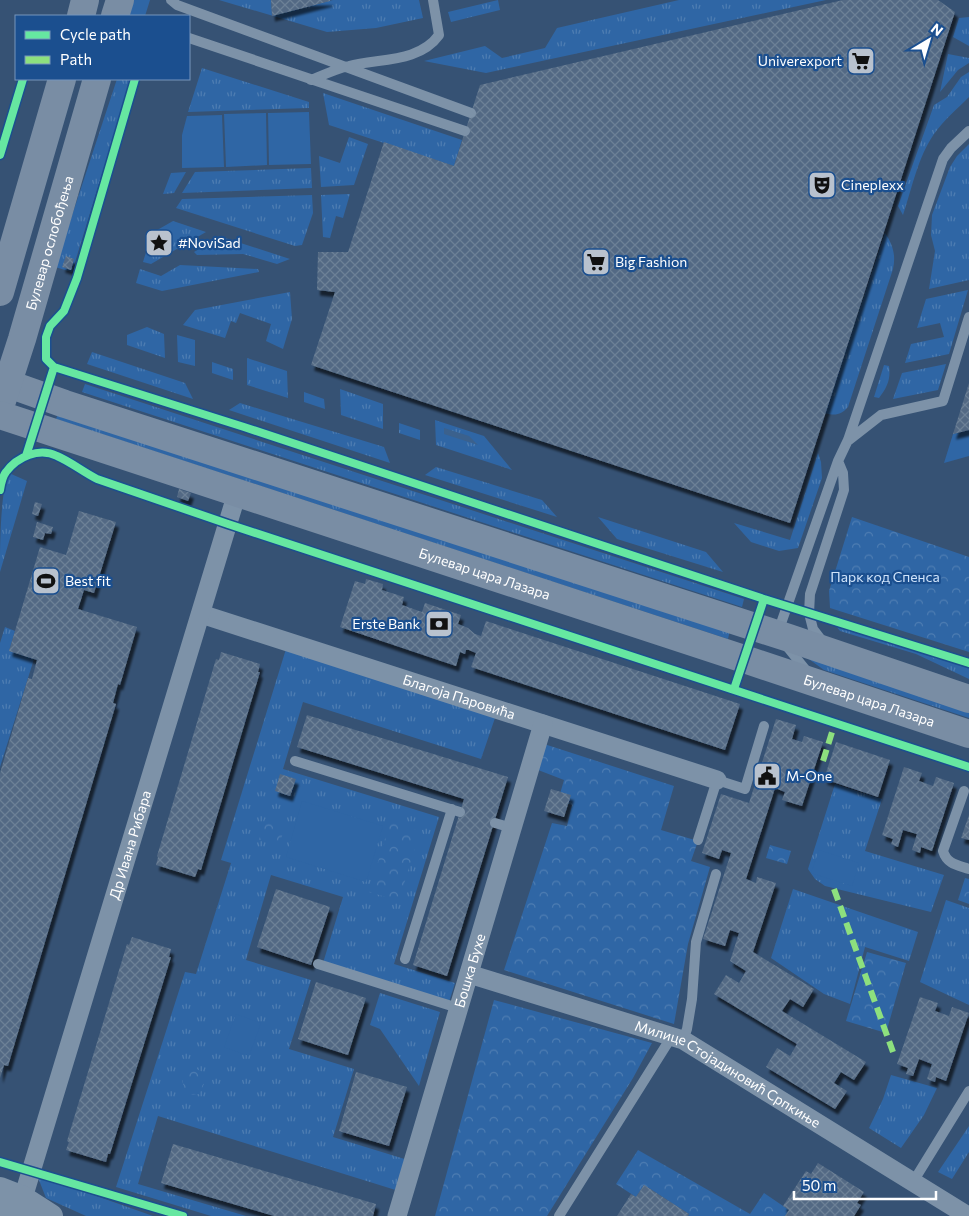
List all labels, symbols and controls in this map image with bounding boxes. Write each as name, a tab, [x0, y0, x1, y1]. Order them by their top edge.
legend	[15, 15, 190, 80]
north arrow	[904, 15, 954, 65]
text: N	[928, 19, 947, 39]
text: Cycle path	[60, 25, 131, 43]
supermarket icon: Univerexport	[846, 46, 876, 76]
text: Path	[60, 50, 92, 68]
place label: Univerexport	[758, 52, 842, 69]
theatre icon: Cineplexx	[807, 170, 837, 200]
street label: Булевар ослобођења	[22, 174, 77, 312]
place label: Cineplexx	[841, 176, 904, 193]
place icon: #NoviSad	[144, 228, 174, 258]
place label: #NoviSad	[178, 234, 241, 251]
supermarket icon: Big Fashion	[581, 247, 611, 277]
place label: Big Fashion	[615, 253, 687, 270]
street label: Булевар цара Лазара	[417, 544, 553, 603]
sports icon: Best fit	[31, 566, 61, 596]
park label: Парк код Спенса	[830, 568, 940, 585]
place label: Best fit	[65, 572, 111, 589]
bank icon: Erste Bank	[424, 609, 454, 639]
place label: Erste Bank	[352, 615, 420, 632]
street label: Благоја Паровића	[401, 670, 517, 723]
street label: Булевар цара Лазара	[802, 671, 937, 730]
public building icon: M-One	[752, 761, 782, 791]
place label: M-One	[786, 767, 832, 784]
street label: Др Ивана Рибара	[105, 788, 154, 901]
street label: Бошка Бухе	[450, 931, 488, 1010]
street label: Милице Стојадиновић Српкиње	[633, 1017, 824, 1131]
scale bar	[794, 1168, 936, 1200]
text: 50 m	[802, 1176, 836, 1194]

